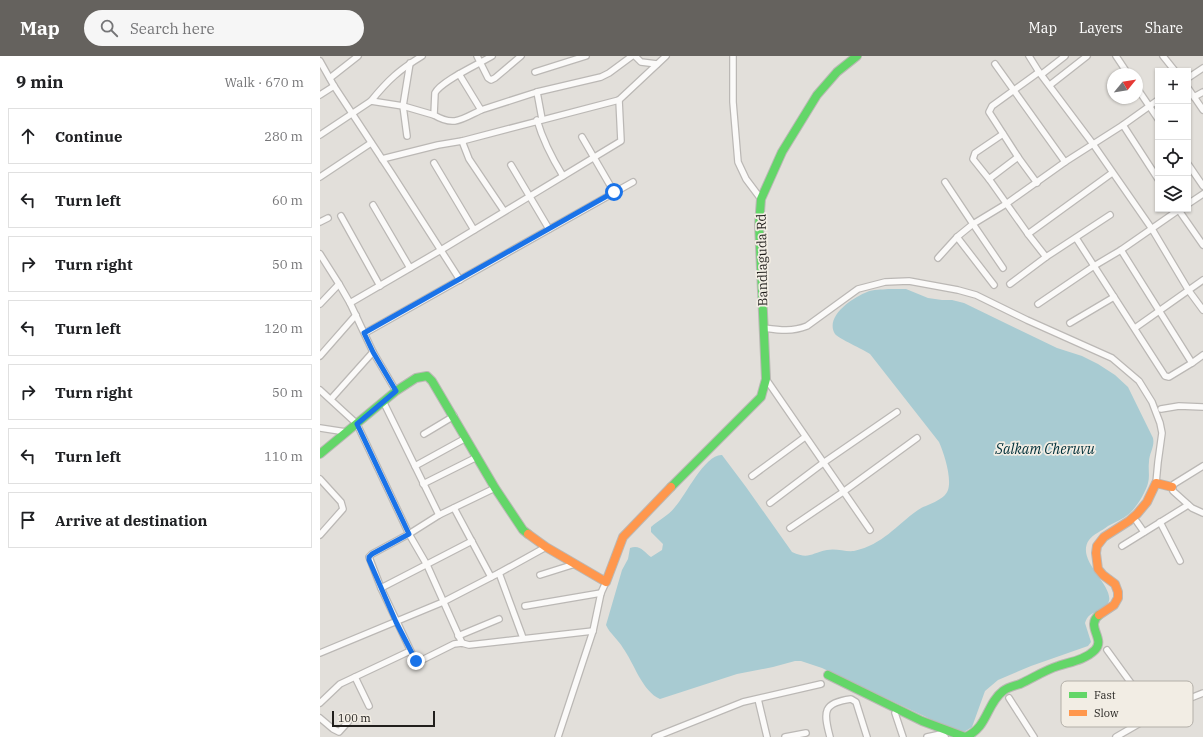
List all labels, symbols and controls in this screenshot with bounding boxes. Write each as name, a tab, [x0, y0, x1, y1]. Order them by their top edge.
search box	[84, 10, 364, 46]
text: Map	[20, 16, 60, 40]
icon: search	[98, 17, 120, 39]
text: Search here	[130, 19, 214, 38]
text: Map	[1029, 19, 1057, 37]
text: Layers	[1079, 19, 1123, 37]
text: Share	[1145, 19, 1183, 37]
north arrow	[1107, 68, 1143, 104]
map controls	[1155, 68, 1191, 212]
button: +	[1155, 68, 1191, 104]
text: 9 min	[16, 71, 64, 93]
text: Walk · 670 m	[225, 74, 304, 91]
button: −	[1155, 104, 1191, 140]
icon: ahead	[17, 125, 39, 147]
text: Continue	[55, 127, 122, 146]
text: 280 m	[264, 128, 303, 145]
button: locate	[1155, 140, 1191, 176]
button: layers	[1155, 176, 1191, 212]
route start	[605, 183, 623, 201]
icon: left	[17, 189, 39, 211]
text: Turn left	[55, 191, 121, 210]
text: 60 m	[272, 192, 303, 209]
street label: Bandlaguda Rd	[753, 214, 771, 306]
icon: right	[17, 253, 39, 275]
text: Turn right	[55, 255, 133, 274]
text: 50 m	[272, 256, 303, 273]
icon: left	[17, 317, 39, 339]
text: Turn left	[55, 319, 121, 338]
text: 120 m	[264, 320, 303, 337]
icon: right	[17, 381, 39, 403]
text: Turn right	[55, 383, 133, 402]
text: 50 m	[272, 384, 303, 401]
water label: Salkam Cheruvu	[994, 440, 1095, 458]
icon: left	[17, 445, 39, 467]
text: Turn left	[55, 447, 121, 466]
text: 110 m	[264, 448, 303, 465]
icon: arrive	[17, 509, 39, 531]
text: Arrive at destination	[55, 511, 207, 530]
route end	[407, 652, 425, 670]
legend	[1061, 681, 1193, 727]
text: Fast	[1094, 688, 1116, 702]
text: Slow	[1094, 706, 1119, 720]
scale bar	[332, 709, 435, 728]
text: 100 m	[338, 711, 371, 725]

